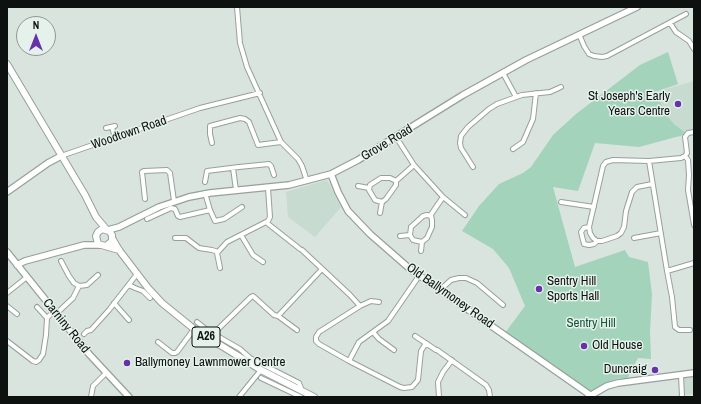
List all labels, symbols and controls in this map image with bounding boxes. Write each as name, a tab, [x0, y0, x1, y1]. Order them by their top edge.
north arrow	[16, 16, 56, 56]
text: N	[33, 18, 39, 32]
place label: St Joseph's Early Years Centre	[588, 89, 670, 120]
marker: St Joseph's Early Years Centre	[673, 99, 683, 109]
street label: Woodtown Road	[89, 113, 169, 153]
street label: Grove Road	[358, 122, 416, 164]
street label: Old Ballymoney Road	[403, 260, 497, 332]
place label: Sentry Hill Sports Hall	[547, 274, 599, 305]
marker: Sentry Hill Sports Hall	[534, 284, 544, 294]
street label: Carniny Road	[39, 296, 93, 356]
park label: Sentry Hill	[566, 316, 616, 332]
road number: A26	[192, 327, 220, 347]
place label: Old House	[592, 338, 642, 354]
marker: Old House	[579, 341, 589, 351]
place label: Ballymoney Lawnmower Centre	[135, 355, 285, 371]
marker: Ballymoney Lawnmower Centre	[122, 358, 132, 368]
place label: Duncraig	[604, 362, 647, 378]
marker: Duncraig	[650, 365, 660, 375]

